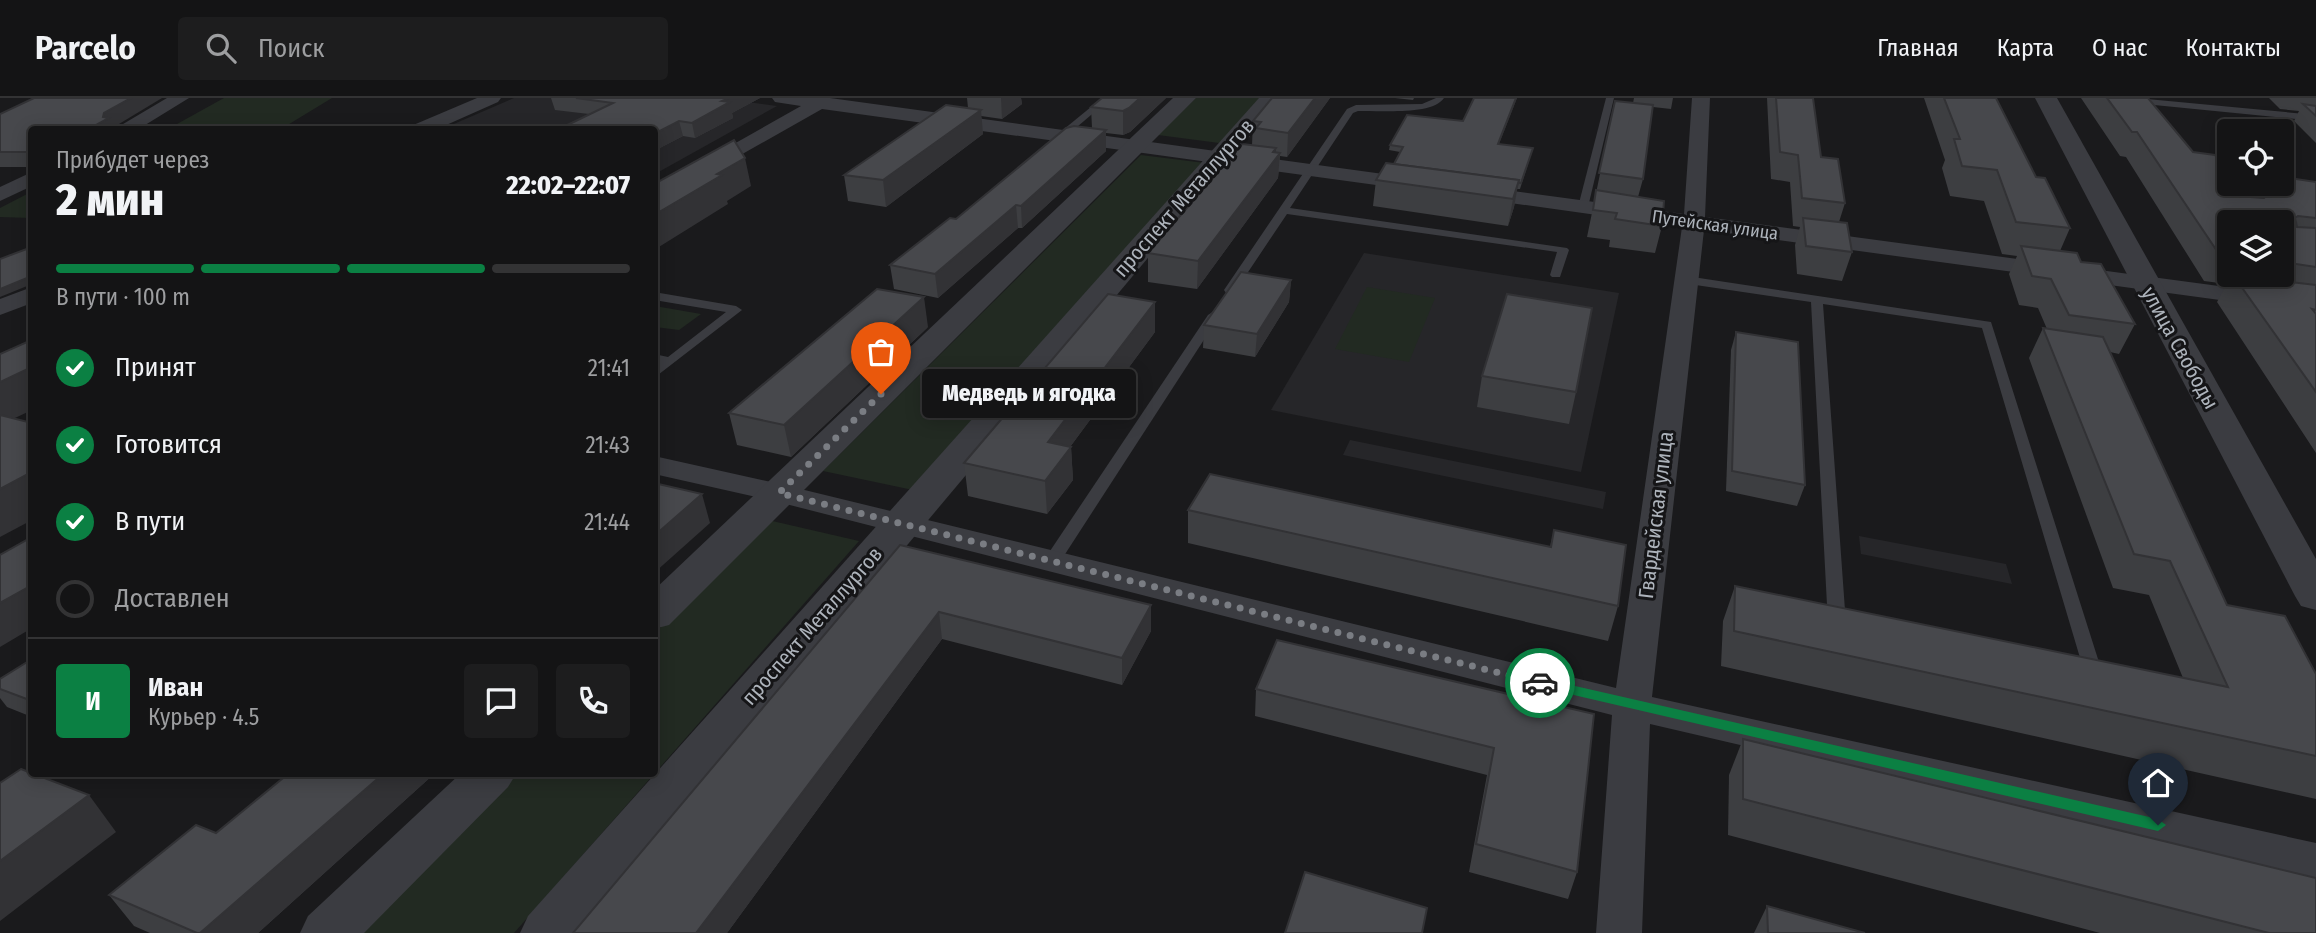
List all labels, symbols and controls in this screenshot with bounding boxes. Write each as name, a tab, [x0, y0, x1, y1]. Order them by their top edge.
search box	[178, 17, 668, 80]
text: Parcelo	[35, 28, 136, 68]
icon: search	[202, 29, 240, 67]
text: Поиск	[258, 33, 325, 64]
text: Главная	[1877, 34, 1959, 62]
text: Карта	[1997, 34, 2054, 62]
text: О нас	[2092, 34, 2147, 62]
text: Контакты	[2185, 34, 2281, 62]
street label: проспект Металлургов	[1108, 113, 1260, 283]
map controls	[2217, 119, 2294, 287]
button: locate	[2217, 119, 2294, 196]
text: Прибудет через	[56, 146, 209, 174]
text: 22:02–22:07	[506, 170, 630, 201]
text: 2 мин	[56, 172, 164, 227]
street label: Путейская улица	[1650, 205, 1780, 245]
button: layers	[2217, 210, 2294, 287]
street label: улица Свободы	[2136, 282, 2224, 414]
text: В пути · 100 m	[56, 283, 190, 311]
pin	[851, 322, 911, 394]
icon: bag	[862, 333, 900, 371]
icon: check	[56, 349, 94, 387]
text: Принят	[115, 352, 196, 383]
text: 21:41	[588, 354, 630, 382]
callout: Медведь и ягодка	[923, 370, 1136, 418]
text: Медведь и ягодка	[942, 379, 1116, 407]
icon: check	[56, 426, 94, 464]
text: Готовится	[115, 429, 222, 460]
street label: Гвардейская улица	[1633, 430, 1679, 600]
text: 21:43	[585, 431, 630, 459]
icon: check	[56, 503, 94, 541]
text: В пути	[115, 506, 185, 537]
text: 21:44	[584, 508, 630, 536]
street label: проспект Металлургов	[736, 541, 888, 711]
text: Доставлен	[115, 583, 230, 614]
courier	[1505, 648, 1575, 718]
button: chat	[464, 664, 538, 738]
button: phone	[556, 664, 630, 738]
icon: car	[1521, 664, 1559, 702]
text: Иван	[148, 672, 203, 703]
text: И	[85, 686, 101, 717]
text: Курьер · 4.5	[148, 703, 259, 731]
pin	[2128, 753, 2188, 825]
icon: home	[2139, 764, 2177, 802]

